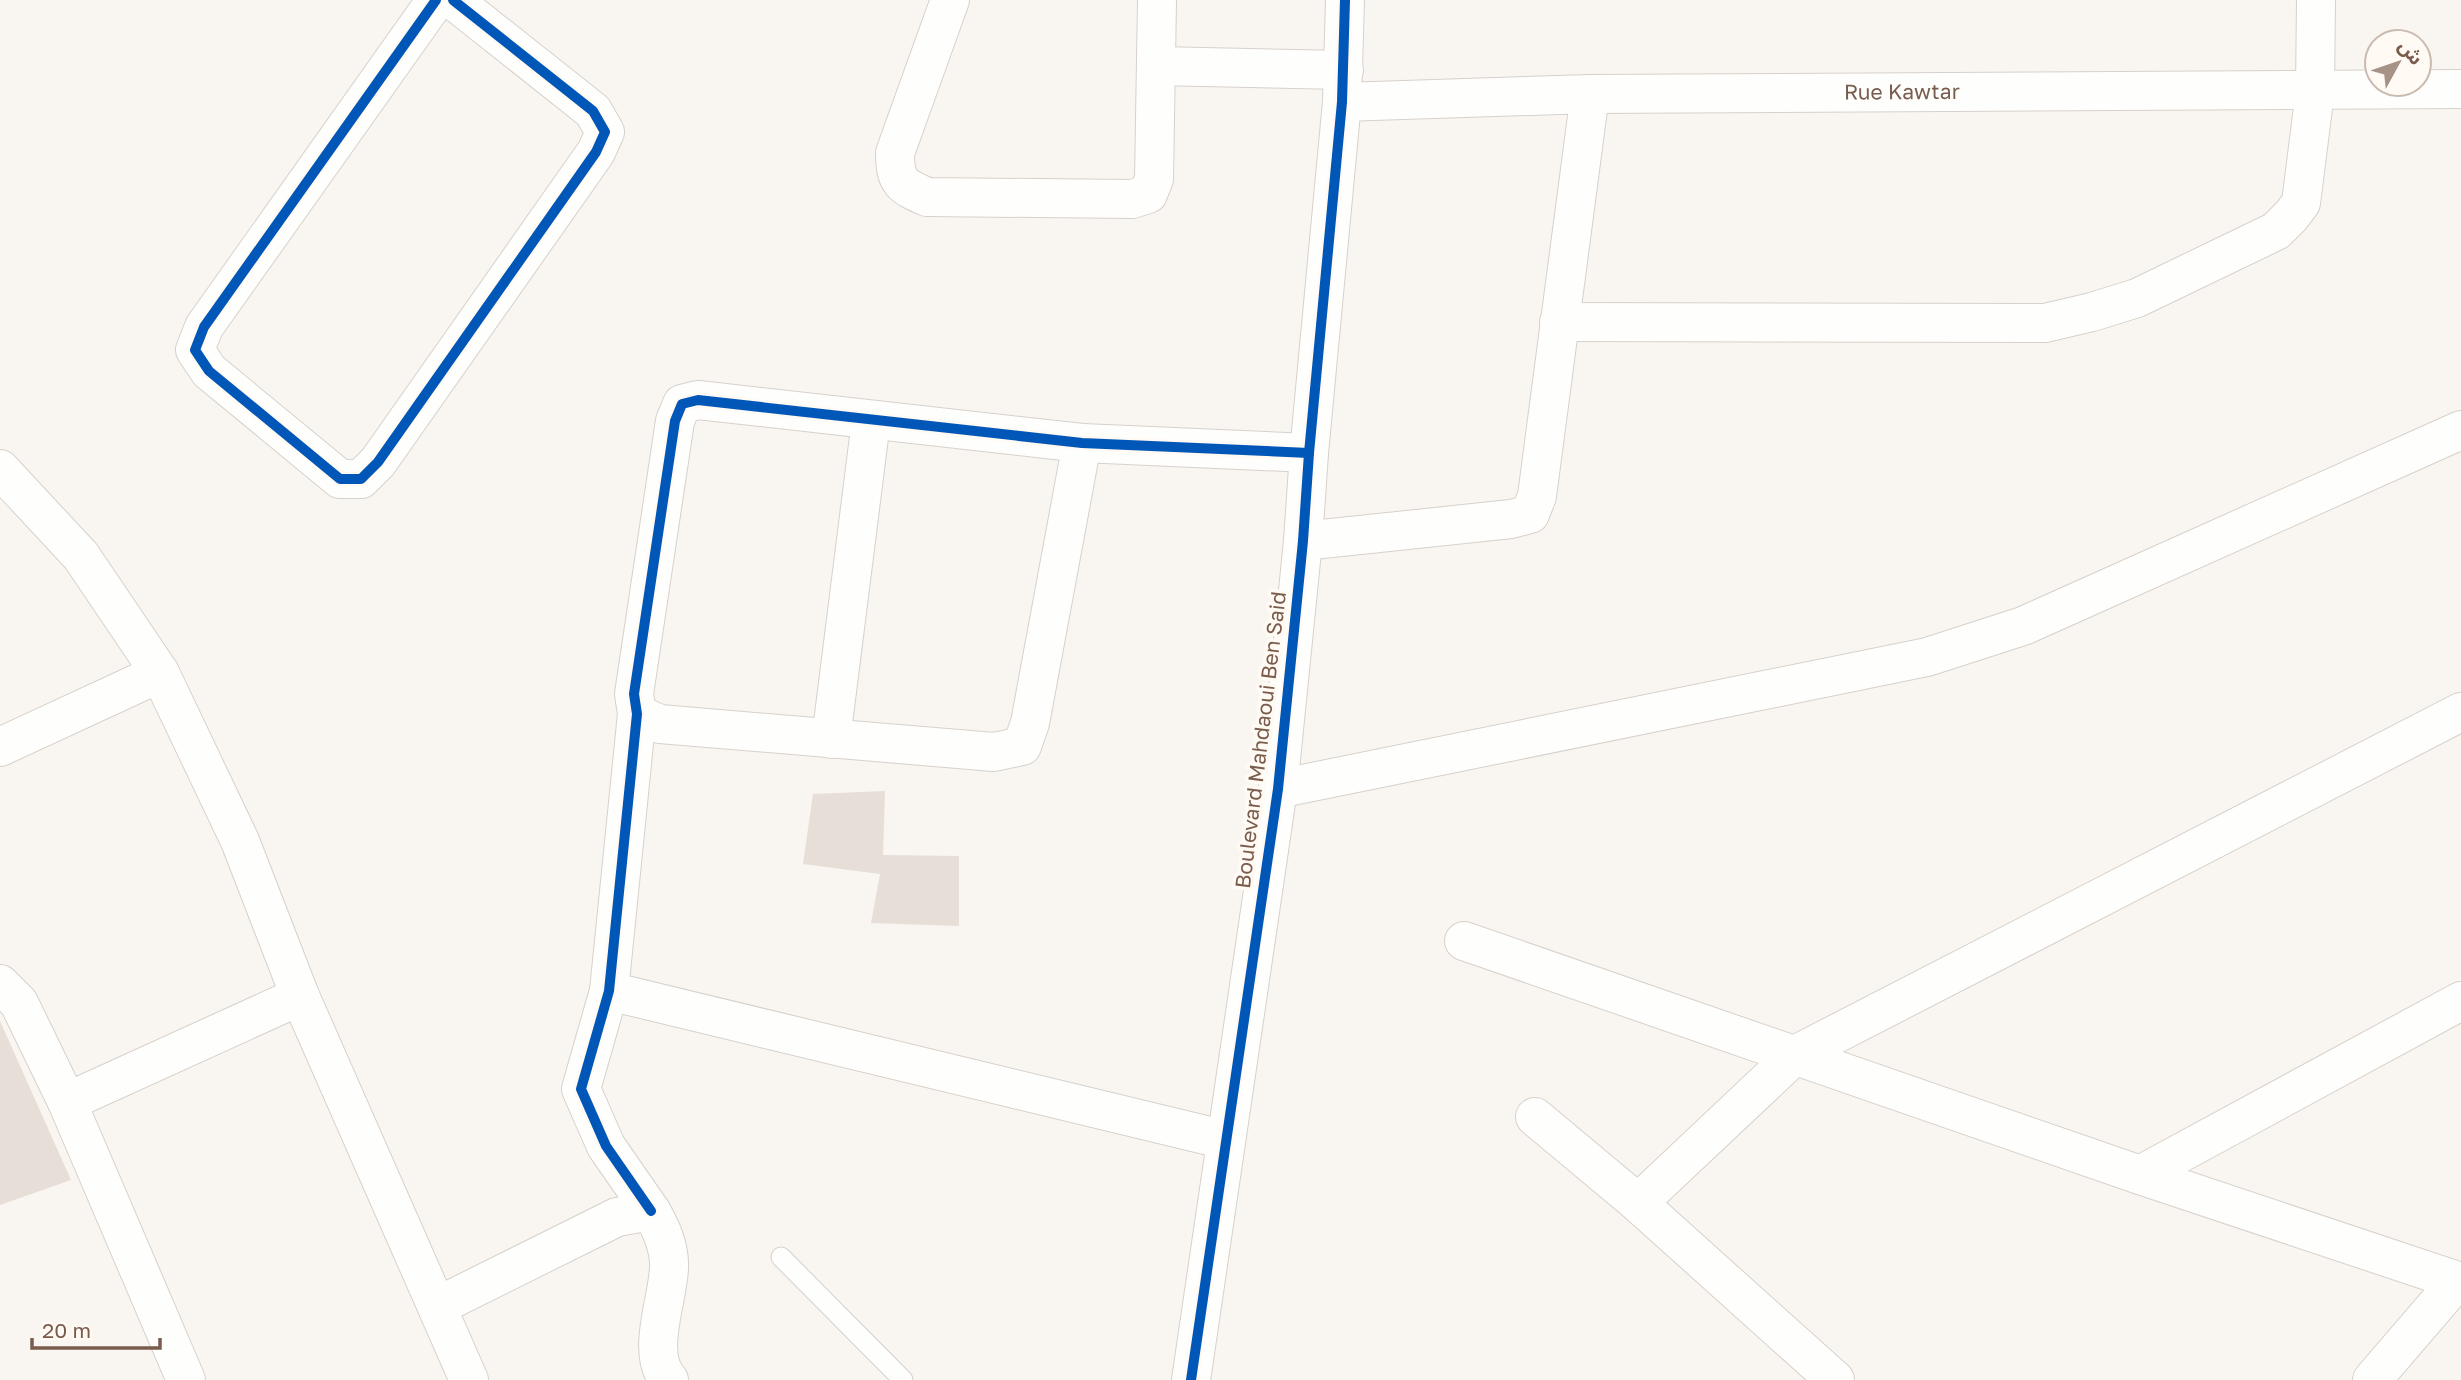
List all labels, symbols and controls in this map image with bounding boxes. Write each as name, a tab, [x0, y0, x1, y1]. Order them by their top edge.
north arrow	[2363, 28, 2433, 98]
text: ش	[2394, 34, 2429, 69]
street label: Rue Kawtar	[1844, 78, 1960, 105]
street label: Boulevard Mahdaoui Ben Said	[1229, 590, 1291, 890]
scale bar	[32, 1306, 159, 1350]
text: 20 m	[42, 1317, 91, 1343]

